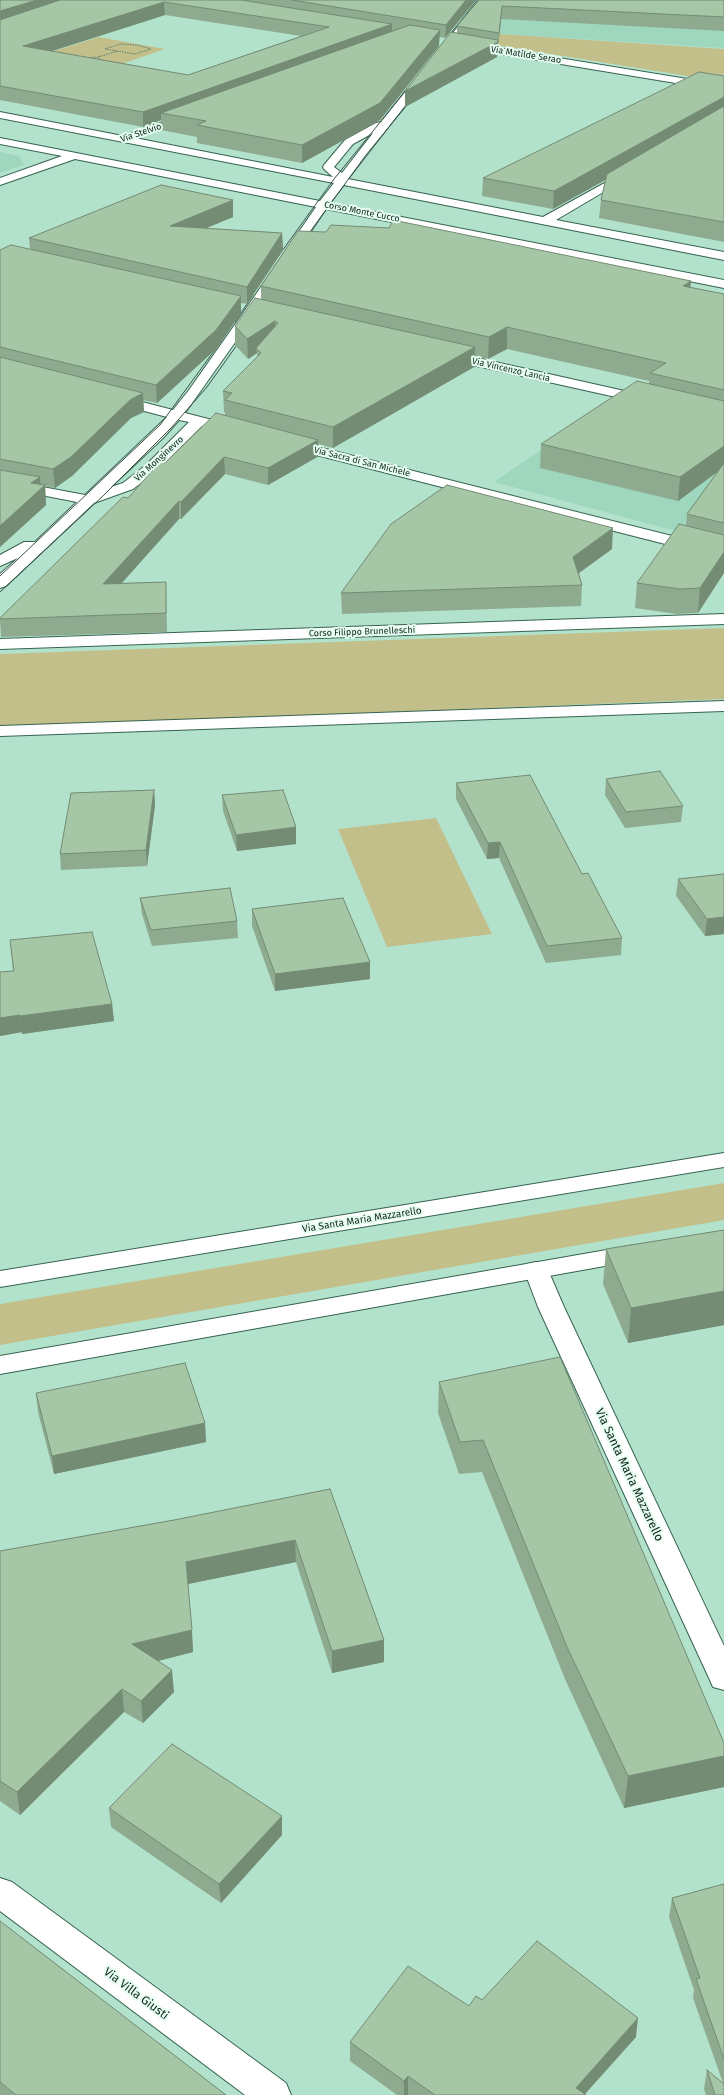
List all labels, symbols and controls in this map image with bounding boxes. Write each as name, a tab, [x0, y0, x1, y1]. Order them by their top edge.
street label: Via Matilde Serao	[490, 44, 562, 66]
street label: Via Stelvio	[119, 121, 163, 145]
street label: Corso Monte Cucco	[323, 199, 401, 225]
street label: Via Vincenzo Lancia	[471, 356, 551, 384]
street label: Via Monginevro	[132, 434, 186, 484]
street label: Via Sacra di San Michele	[313, 445, 411, 479]
street label: Corso Filippo Brunelleschi	[309, 625, 415, 639]
street label: Via Santa Maria Mazzarello	[301, 1205, 423, 1235]
street label: Via Santa Maria Mazzarello	[592, 1406, 666, 1544]
street label: Via Villa Giusti	[101, 1965, 171, 2023]

